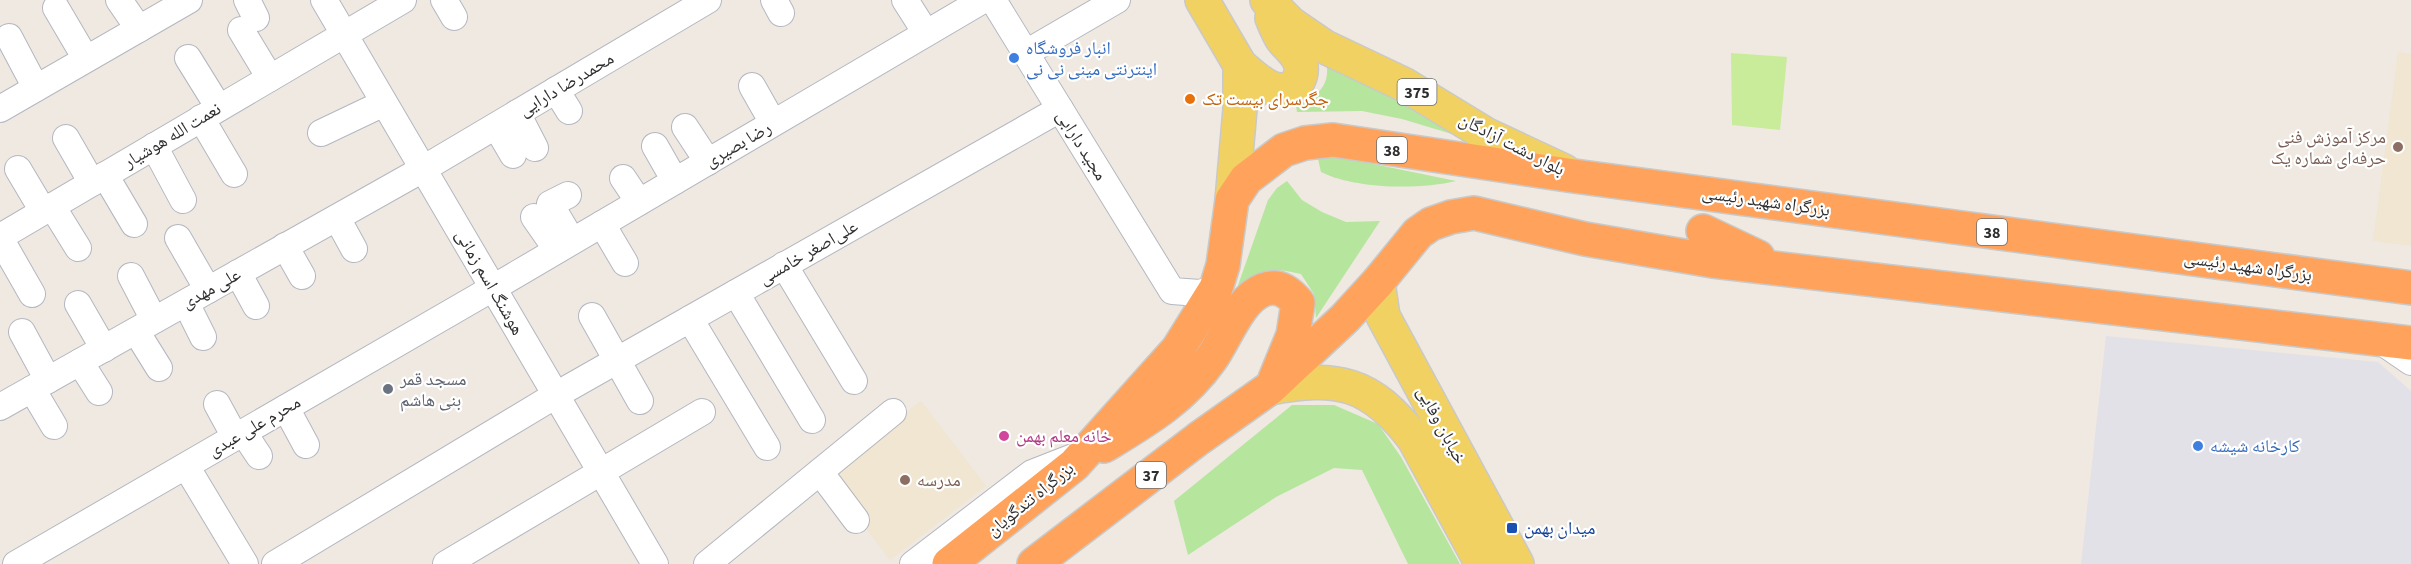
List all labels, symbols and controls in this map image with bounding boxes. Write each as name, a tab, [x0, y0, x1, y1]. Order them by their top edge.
place label: انبار فروشگاه اینترنتی مینی نی نی	[1026, 36, 1157, 82]
street label: محمدرضا دارایی	[514, 46, 619, 123]
marker: انبار فروشگاه اینترنتی مینی نی نی	[1007, 51, 1021, 65]
road number: 375	[1398, 79, 1436, 105]
place label: جگرسرای بیست تک	[1202, 87, 1329, 112]
marker: جگرسرای بیست تک	[1183, 92, 1197, 106]
street label: نعمت الله هوشیار	[118, 96, 226, 175]
street label: مجید دارابی	[1050, 105, 1113, 185]
street label: بلوار دشت آزادگان	[1455, 107, 1569, 182]
street label: رضا بصیری	[700, 115, 776, 174]
place label: مرکز آموزش فنی حرفه‌ای شماره یک	[2271, 125, 2386, 171]
road number: 38	[1377, 137, 1407, 163]
marker: مرکز آموزش فنی حرفه‌ای شماره یک	[2391, 140, 2405, 154]
street label: بزرگراه شهید رئیسی	[1700, 180, 1832, 223]
street label: علی‌اصغر خامسی	[754, 214, 863, 291]
road number: 38	[1977, 219, 2007, 245]
street label: هوشنگ اسم زمانی	[449, 225, 530, 340]
street label: بزرگراه شهید رئیسی	[2182, 245, 2314, 288]
street label: علی مهدی	[177, 262, 245, 315]
place label: مسجد قمر بنی هاشم	[399, 367, 467, 413]
marker: مسجد قمر بنی هاشم	[381, 382, 395, 396]
street label: خیابان وفایی	[1411, 382, 1473, 469]
street label: محرم علی عبدی	[203, 390, 305, 463]
place label: خانه معلم بهمن	[1016, 424, 1112, 449]
marker: خانه معلم بهمن	[997, 429, 1011, 443]
place label: کارخانه شیشه	[2210, 434, 2301, 459]
marker: کارخانه شیشه	[2191, 439, 2205, 453]
street label: بزرگراه تندگویان	[981, 456, 1080, 543]
road number: 37	[1136, 462, 1166, 488]
place label: مدرسه	[917, 468, 961, 493]
marker: مدرسه	[898, 473, 912, 487]
place label: میدان بهمن	[1524, 516, 1595, 541]
marker: میدان بهمن	[1505, 521, 1519, 535]

